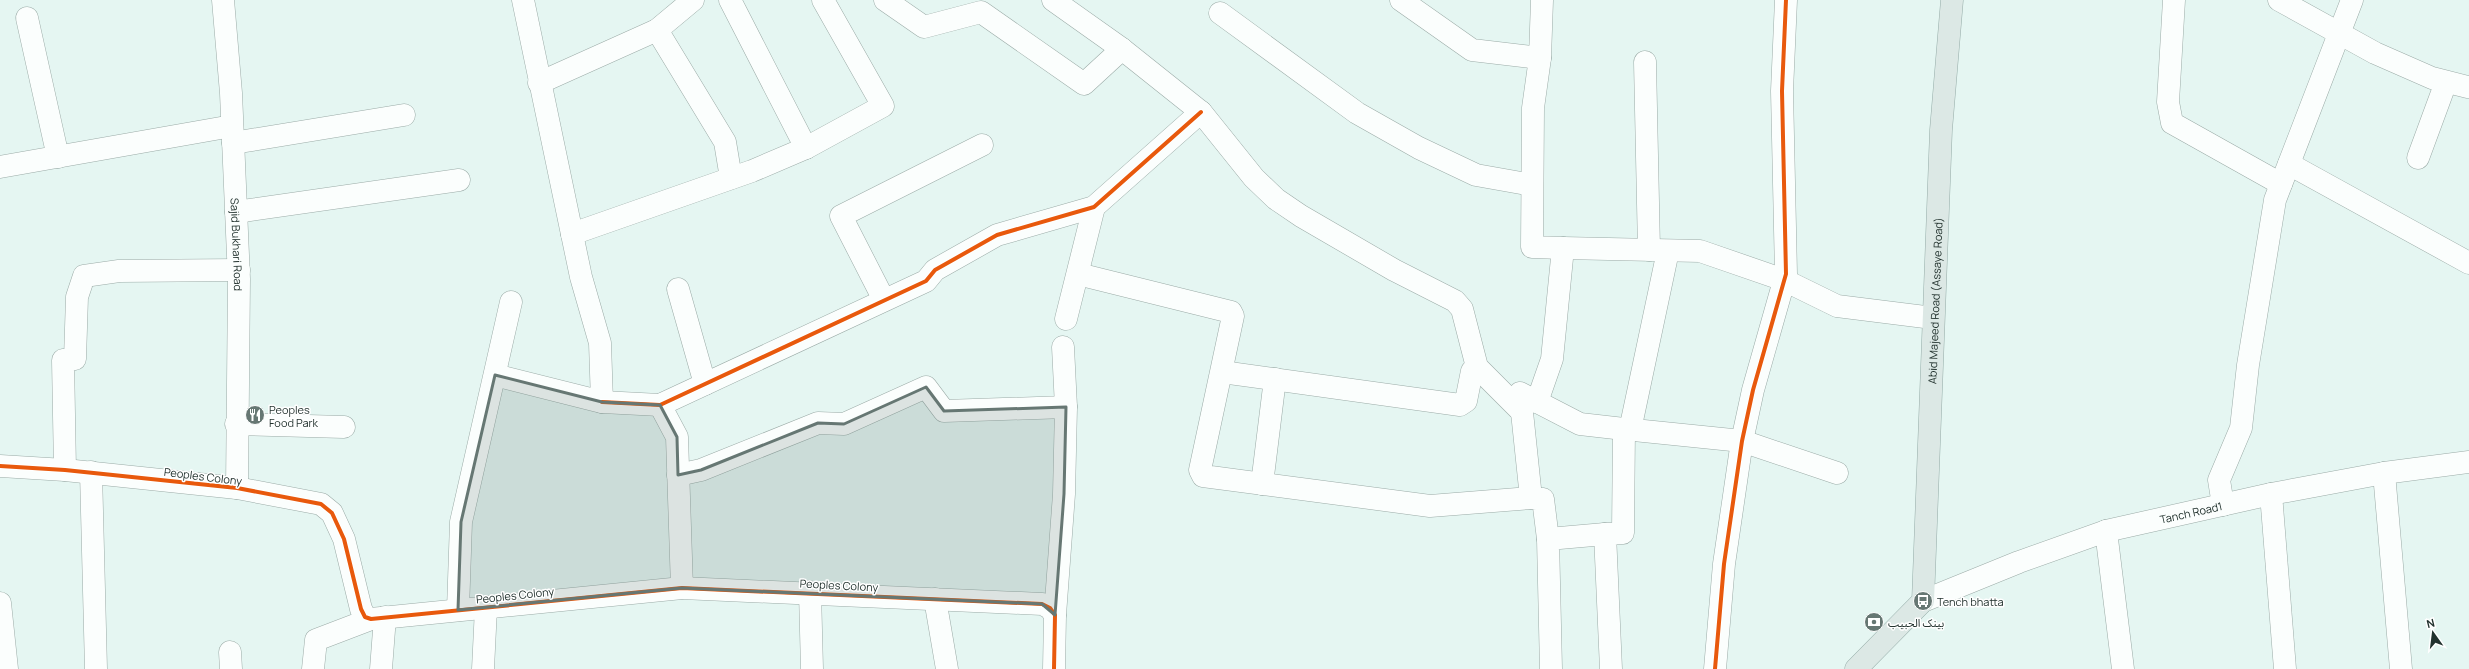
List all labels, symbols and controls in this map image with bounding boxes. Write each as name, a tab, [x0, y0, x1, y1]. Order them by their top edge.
street label: Sajid Bukhari Road	[228, 198, 247, 291]
street label: Abid Majeed Road (Assaye Road)	[1924, 217, 1945, 384]
place label: Peoples Food Park	[269, 402, 319, 430]
restaurant icon: Peoples Food Park	[244, 404, 266, 426]
street label: Peoples Colony	[163, 464, 243, 488]
street label: Tanch Road1	[2158, 498, 2224, 526]
street label: Peoples Colony	[799, 575, 879, 595]
street label: Peoples Colony	[475, 583, 555, 607]
bus stop icon: Tench bhatta	[1912, 590, 1934, 612]
place label: Tench bhatta	[1937, 594, 2004, 609]
bank icon: بينک الحبيب	[1863, 611, 1885, 633]
north arrow	[2413, 613, 2453, 653]
place label: بينک الحبيب	[1888, 615, 1944, 630]
text: N	[2425, 615, 2436, 631]

